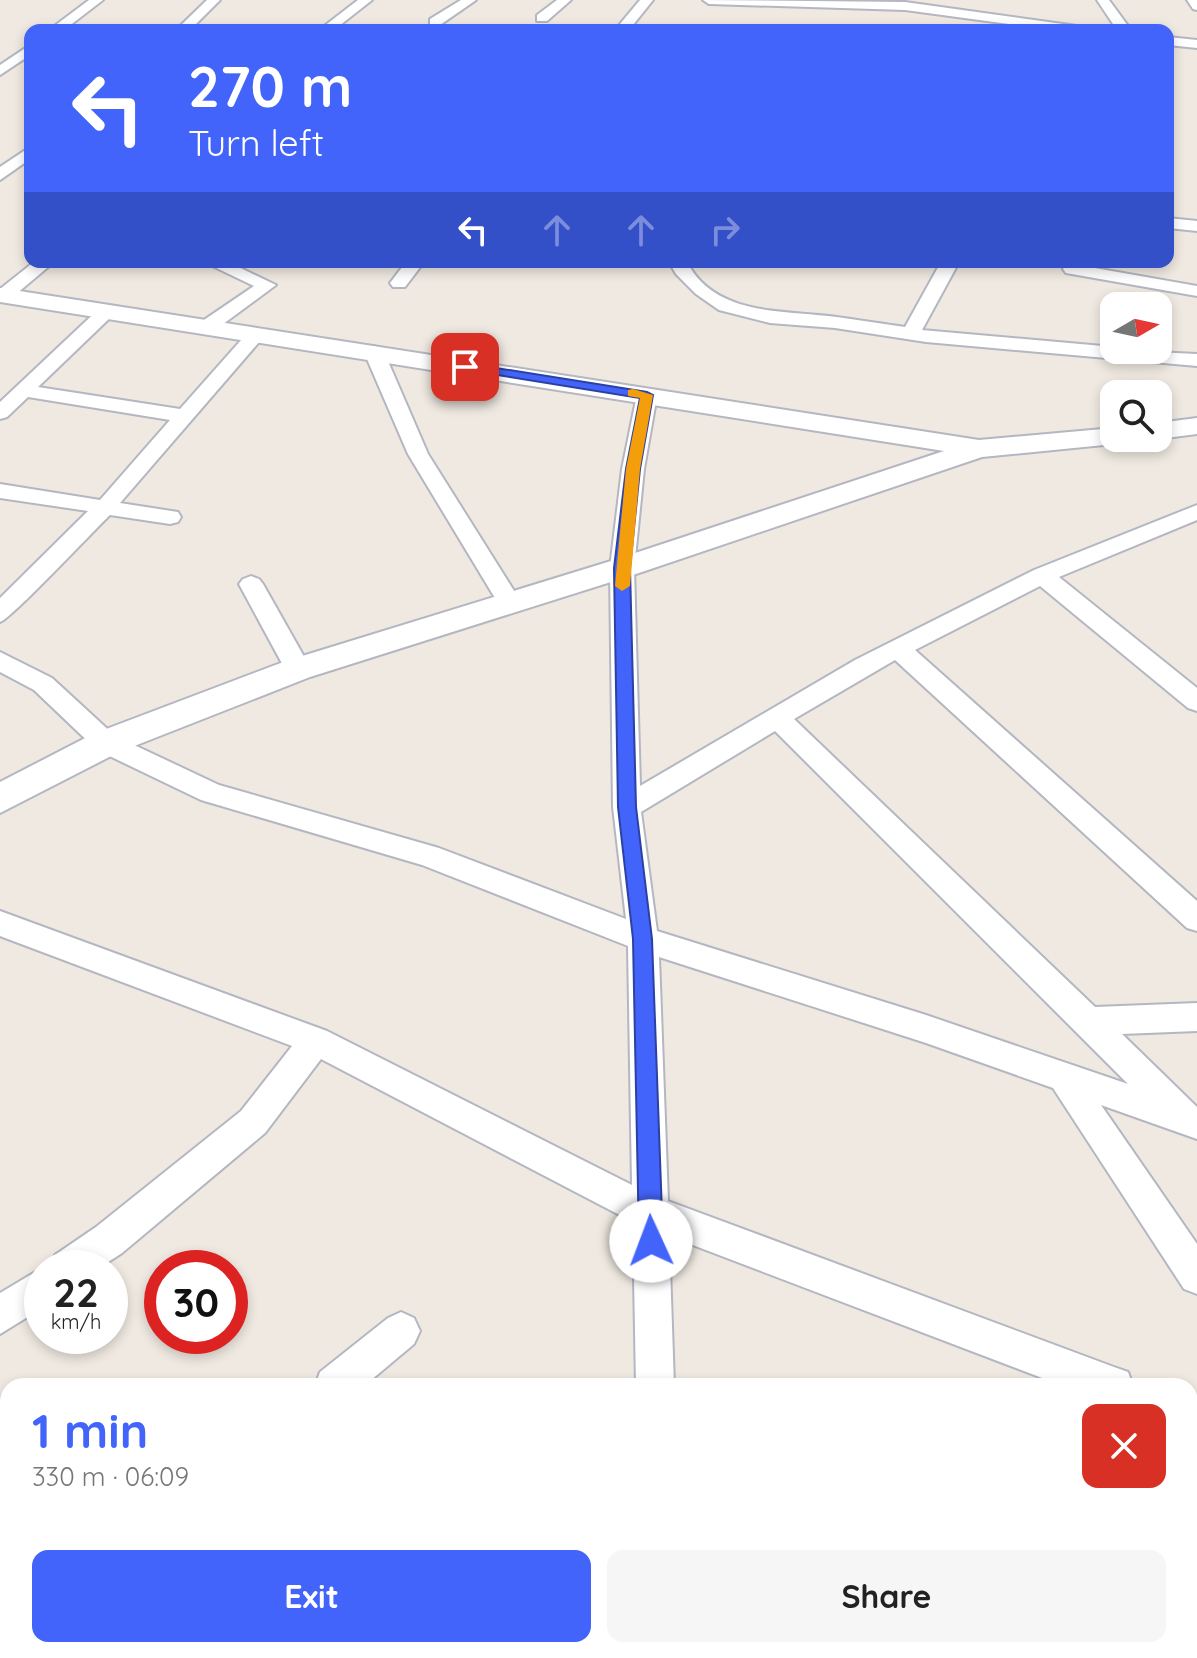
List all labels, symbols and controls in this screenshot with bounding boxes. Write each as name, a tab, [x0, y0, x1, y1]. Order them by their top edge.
text: 270 m	[188, 51, 352, 121]
icon: left	[56, 56, 160, 160]
text: Turn left	[188, 120, 324, 165]
icon: left	[451, 208, 495, 252]
icon: ahead	[535, 208, 579, 252]
icon: ahead	[619, 208, 663, 252]
icon: right	[703, 208, 747, 252]
north arrow	[1100, 292, 1172, 364]
map controls	[1100, 292, 1172, 452]
pin	[431, 333, 499, 401]
icon: arrive	[443, 345, 487, 389]
button: search	[1100, 380, 1172, 452]
position arrow	[609, 1199, 693, 1283]
speed limit sign: 30	[144, 1250, 248, 1354]
text: 22	[53, 1267, 99, 1317]
text: km/h	[51, 1309, 101, 1334]
text: 1 min	[32, 1400, 148, 1460]
button: close	[1082, 1404, 1166, 1488]
text: 330 m · 06:09	[32, 1460, 189, 1493]
button: Exit	[32, 1550, 591, 1642]
button: Share	[607, 1550, 1166, 1642]

